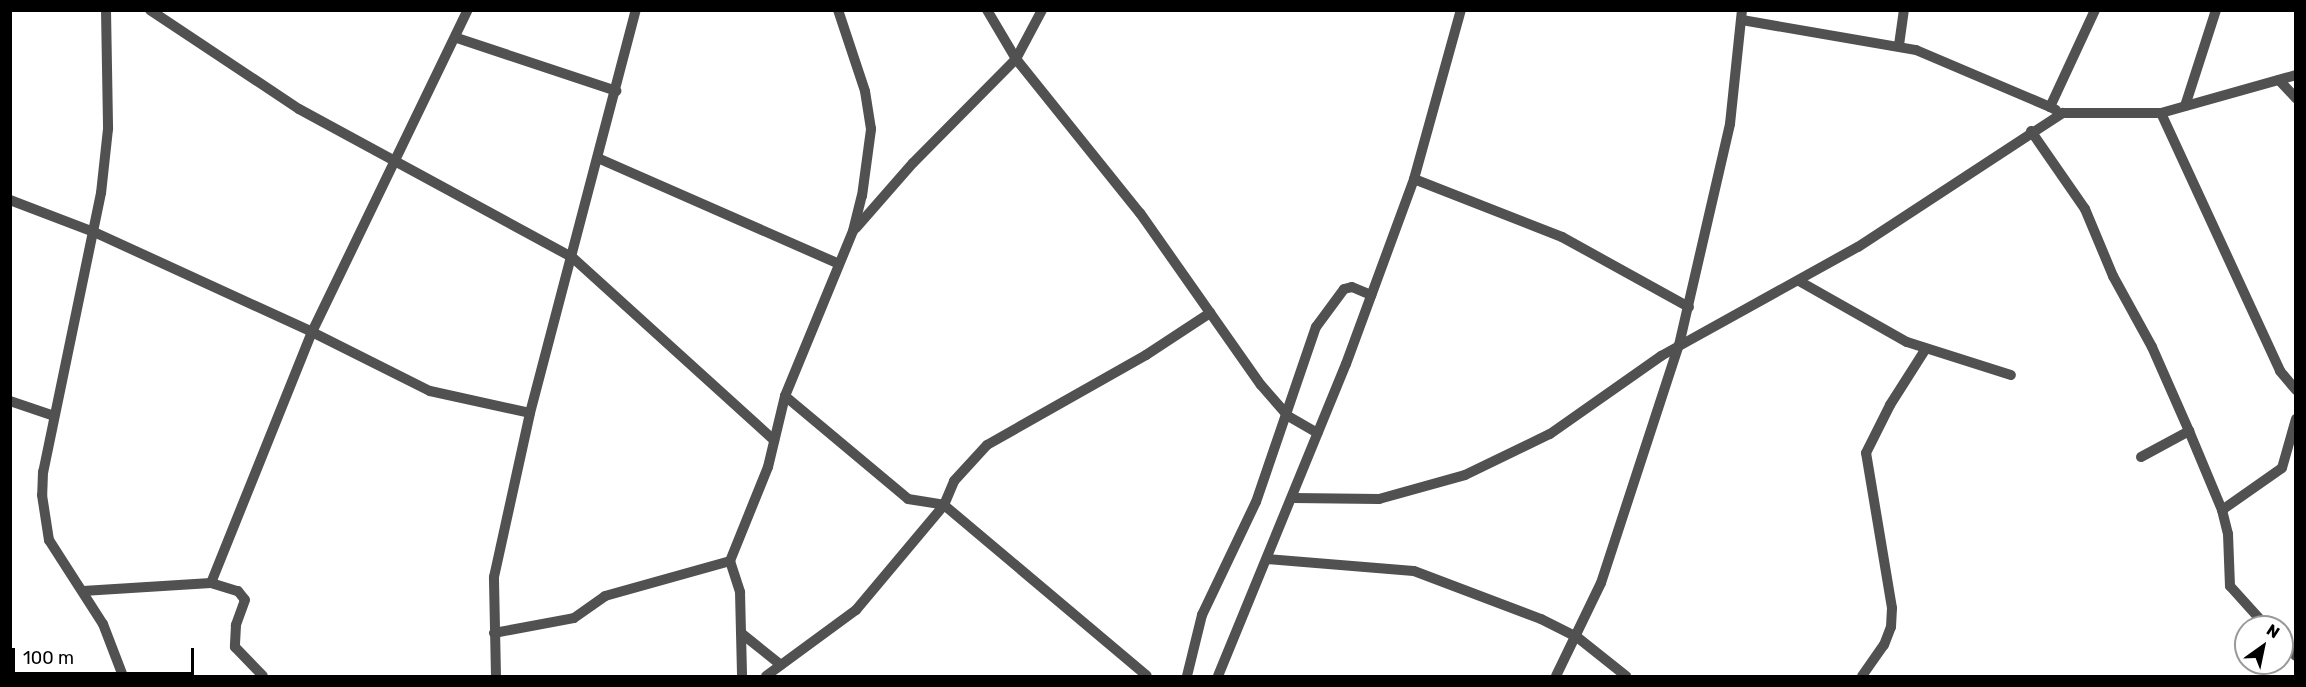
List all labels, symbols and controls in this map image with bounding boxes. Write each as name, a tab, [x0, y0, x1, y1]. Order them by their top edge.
north arrow	[2234, 615, 2294, 675]
text: N	[2263, 620, 2283, 642]
scale bar	[15, 636, 196, 674]
text: 100 m	[23, 647, 74, 669]

